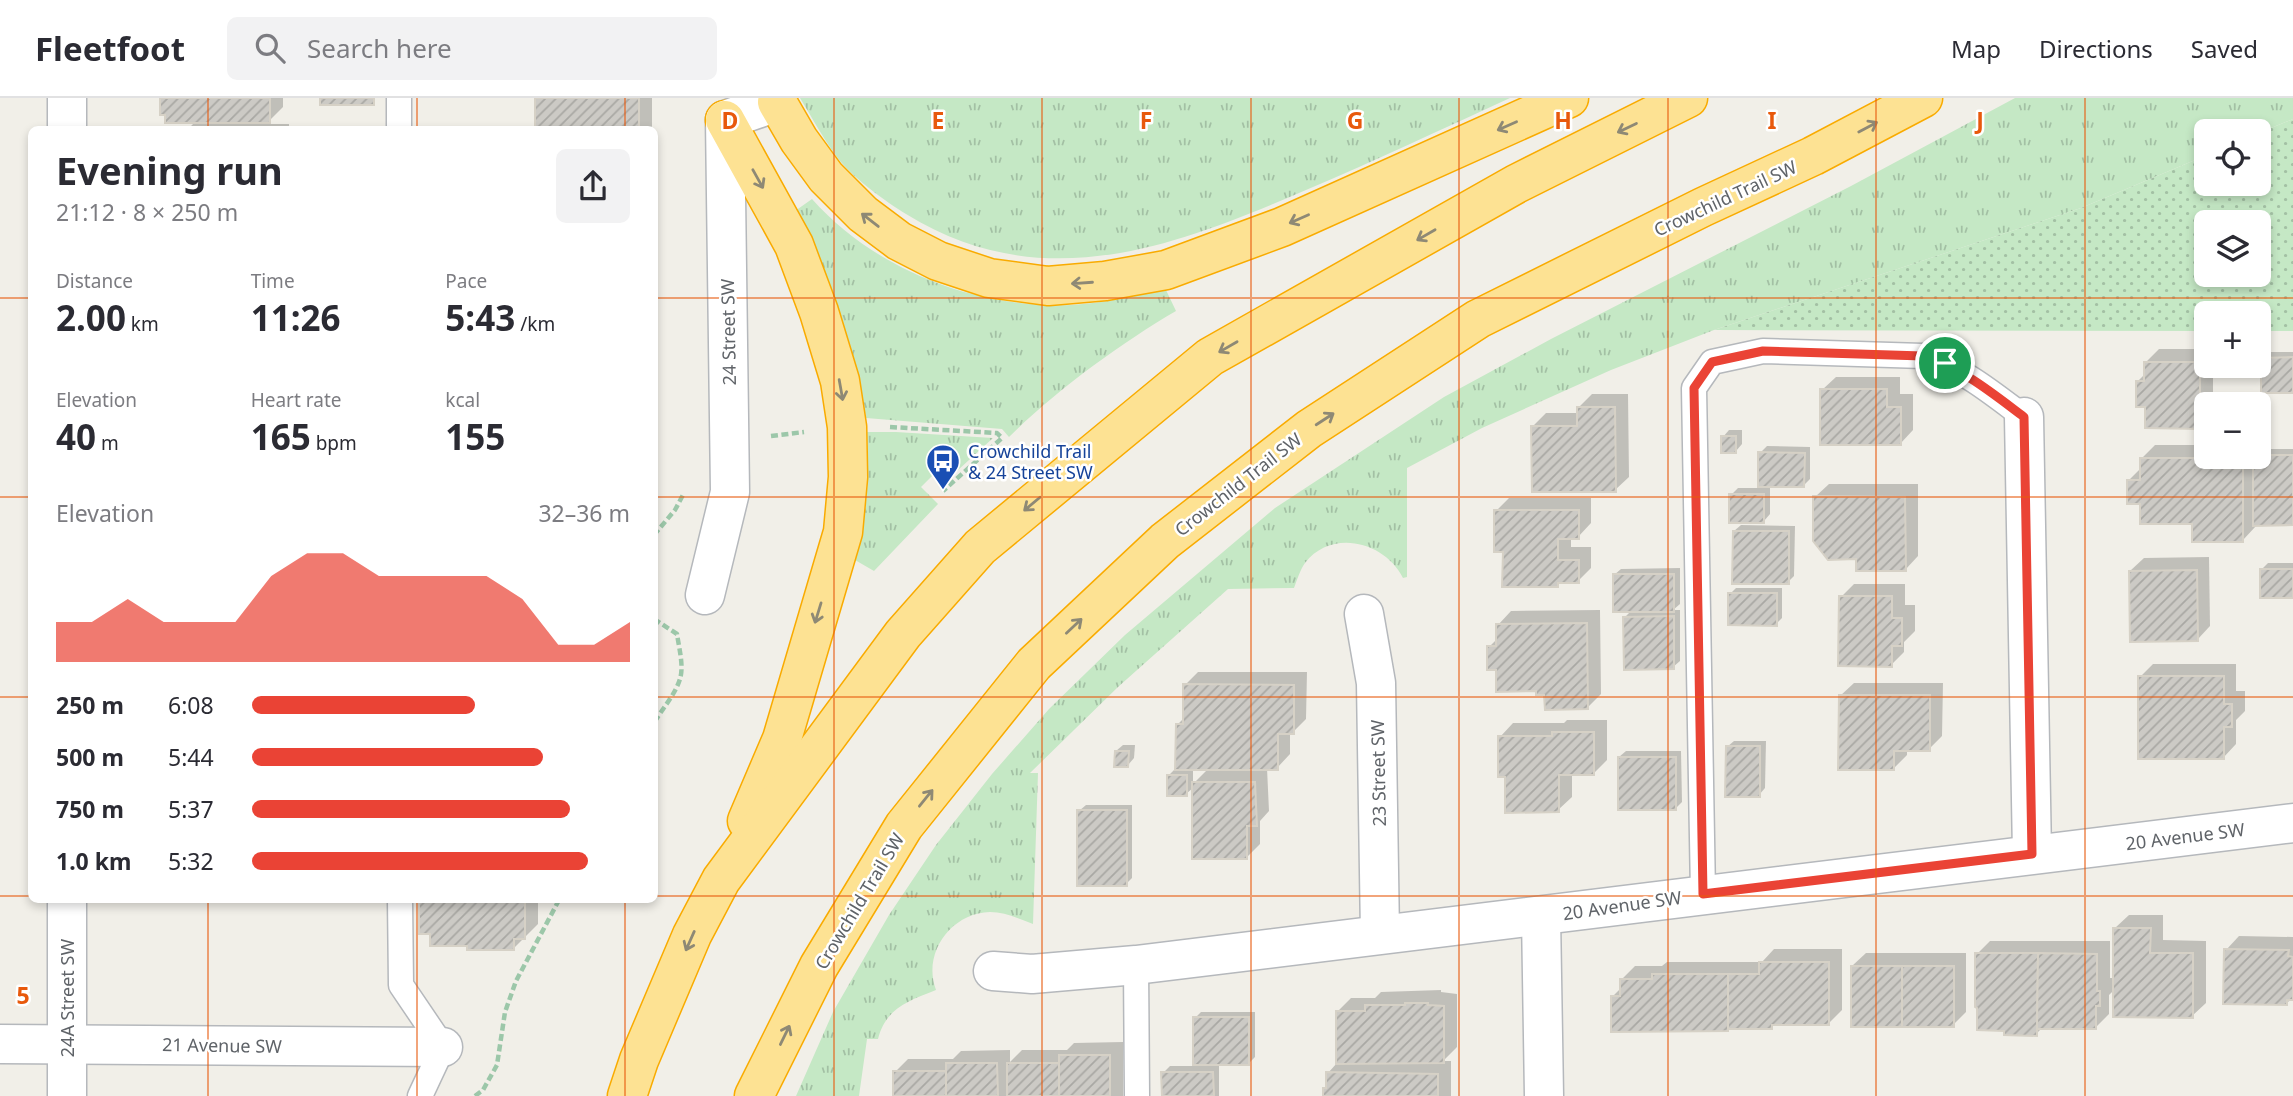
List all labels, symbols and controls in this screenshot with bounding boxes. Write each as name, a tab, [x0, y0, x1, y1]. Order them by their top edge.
search box	[227, 17, 717, 80]
text: Fleetfoot	[35, 26, 185, 71]
icon: search	[251, 29, 289, 67]
text: Search here	[307, 30, 452, 66]
text: Map	[1951, 32, 2001, 65]
text: Directions	[2039, 32, 2153, 65]
text: Saved	[2191, 32, 2258, 65]
text: D	[722, 104, 738, 136]
text: E	[932, 104, 944, 136]
text: F	[1140, 104, 1152, 136]
text: G	[1347, 104, 1363, 136]
text: H	[1554, 104, 1572, 136]
text: I	[1768, 104, 1777, 136]
text: J	[1974, 104, 1984, 136]
map controls	[2194, 119, 2271, 469]
button: locate	[2194, 119, 2271, 196]
one-way arrow	[1497, 120, 1518, 133]
one-way arrow	[1857, 120, 1878, 133]
one-way arrow	[1617, 122, 1638, 136]
text: Evening run	[56, 144, 283, 196]
button: share	[556, 149, 630, 223]
street label: Crowchild Trail SW	[1650, 154, 1800, 242]
one-way arrow	[751, 169, 765, 189]
text: 21:12 · 8 × 250 m	[56, 196, 238, 228]
button: layers	[2194, 210, 2271, 287]
one-way arrow	[861, 212, 880, 227]
one-way arrow	[1289, 213, 1310, 226]
one-way arrow	[1416, 229, 1437, 242]
text: Distance	[56, 268, 133, 294]
text: Time	[251, 268, 295, 294]
text: Pace	[445, 268, 487, 294]
one-way arrow	[1072, 277, 1094, 290]
street label: 24 Street SW	[715, 278, 741, 386]
text: 2.00	[56, 294, 126, 341]
text: 11:26	[251, 294, 341, 341]
text: 5:43	[445, 294, 515, 341]
button: +	[2194, 301, 2271, 378]
text: km	[126, 311, 159, 337]
text: /km	[515, 311, 555, 337]
pin	[1915, 333, 1975, 393]
one-way arrow	[1218, 341, 1239, 354]
icon: arrive	[1926, 344, 1964, 382]
one-way arrow	[835, 378, 848, 401]
text: Elevation	[56, 387, 137, 413]
text: Heart rate	[251, 387, 341, 413]
text: kcal	[445, 387, 480, 413]
button: −	[2194, 392, 2271, 469]
one-way arrow	[1315, 412, 1334, 426]
text: 40	[56, 413, 96, 460]
text: 165	[251, 413, 311, 460]
text: 155	[445, 413, 505, 460]
street label: Crowchild Trail SW	[1170, 427, 1307, 541]
text: m	[96, 430, 119, 456]
text: bpm	[311, 430, 357, 456]
place label: Crowchild Trail & 24 Street SW	[968, 439, 1093, 484]
bus stop icon: Crowchild Trail & 24 Street SW	[924, 442, 962, 491]
one-way arrow	[1023, 496, 1041, 512]
text: Elevation	[56, 497, 154, 529]
text: 32–36 m	[538, 497, 630, 529]
one-way arrow	[811, 602, 824, 624]
one-way arrow	[1065, 618, 1083, 634]
text: 250 m	[56, 689, 124, 721]
text: 6:08	[168, 689, 214, 721]
street label: 23 Street SW	[1365, 719, 1391, 827]
text: 500 m	[56, 741, 124, 773]
text: 5:44	[168, 741, 214, 773]
one-way arrow	[918, 789, 934, 807]
text: 750 m	[56, 793, 124, 825]
text: 5:37	[168, 793, 214, 825]
street label: 20 Avenue SW	[2124, 817, 2246, 855]
street label: Crowchild Trail SW	[809, 828, 909, 974]
text: 1.0 km	[56, 845, 131, 877]
text: 5:32	[168, 845, 214, 877]
street label: 20 Avenue SW	[1561, 885, 1683, 925]
one-way arrow	[683, 930, 696, 951]
street label: 24A Street SW	[55, 939, 79, 1057]
text: 5	[16, 979, 30, 1011]
one-way arrow	[778, 1025, 792, 1046]
street label: 21 Avenue SW	[162, 1032, 282, 1058]

